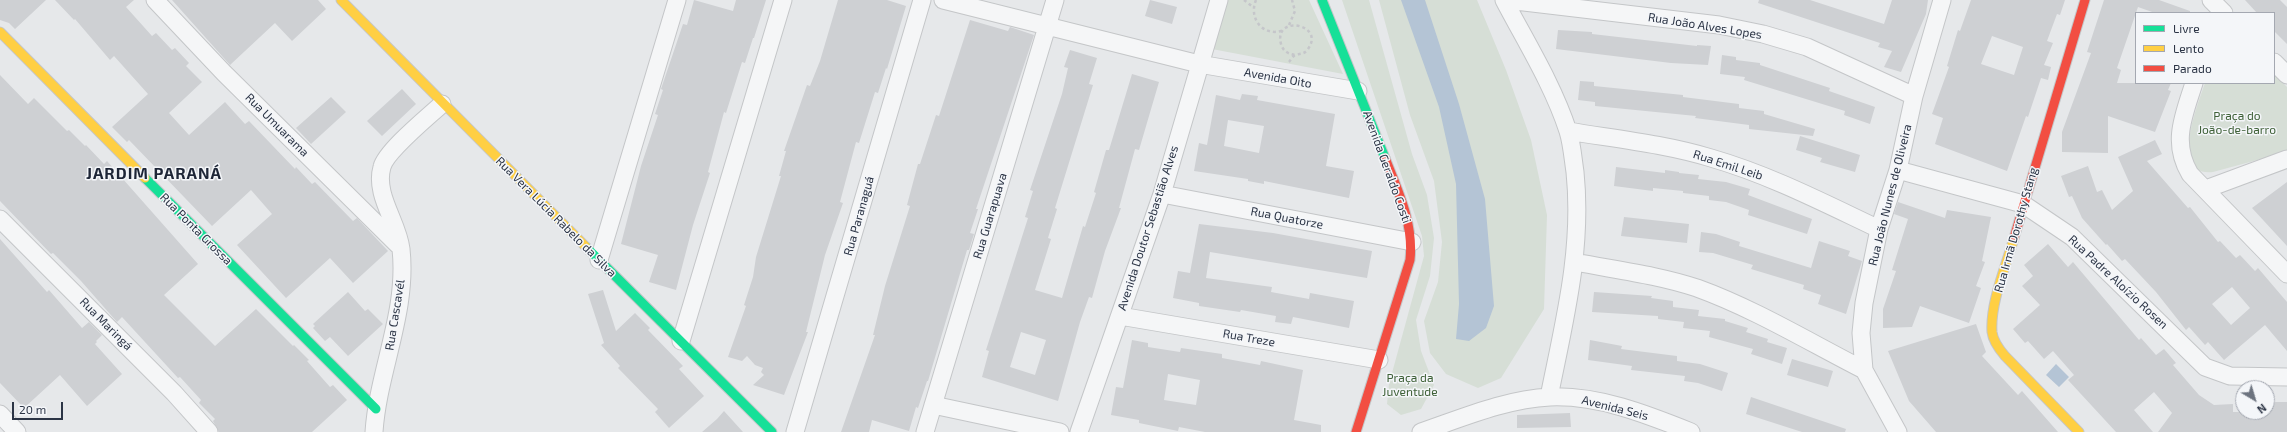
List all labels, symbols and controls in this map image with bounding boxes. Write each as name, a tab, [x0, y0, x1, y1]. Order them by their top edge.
street label: Rua João Alves Lopes	[1647, 10, 1763, 42]
legend	[2135, 12, 2275, 84]
text: Livre	[2173, 21, 2200, 35]
text: Lento	[2173, 41, 2204, 55]
text: Parado	[2173, 61, 2212, 75]
street label: Avenida Oito	[1243, 65, 1313, 91]
street label: Rua Umuarama	[242, 90, 312, 160]
street label: Avenida Geraldo Costi	[1360, 109, 1414, 225]
park label: Praça do João-de-barro	[2198, 109, 2276, 137]
street label: Rua João Nunes de Oliveira	[1865, 123, 1915, 267]
street label: Avenida Doutor Sebastião Alves	[1115, 144, 1181, 312]
street label: Rua Emil Leib	[1691, 147, 1765, 183]
street label: Rua Vera Lúcia Rabelo da Silva	[493, 154, 619, 280]
district label: JARDIM PARANÁ	[86, 164, 222, 184]
street label: Rua Irmã Dorothy Stang	[1991, 166, 2041, 294]
street label: Rua Guarapuava	[970, 171, 1010, 261]
street label: Rua Paranaguá	[841, 174, 877, 258]
street label: Rua Ponta Grossa	[157, 190, 235, 268]
street label: Rua Quatorze	[1249, 204, 1325, 232]
street label: Rua Padre Aloízio Rosen	[2065, 232, 2171, 332]
street label: Rua Cascavél	[382, 278, 408, 352]
street label: Rua Maringá	[77, 295, 135, 353]
street label: Rua Treze	[1222, 326, 1276, 350]
park label: Praça da Juventude	[1382, 371, 1438, 399]
north arrow	[2235, 380, 2275, 420]
street label: Avenida Seis	[1580, 393, 1650, 423]
scale bar	[14, 394, 65, 420]
text: N	[2255, 401, 2269, 417]
text: 20 m	[19, 402, 46, 416]

